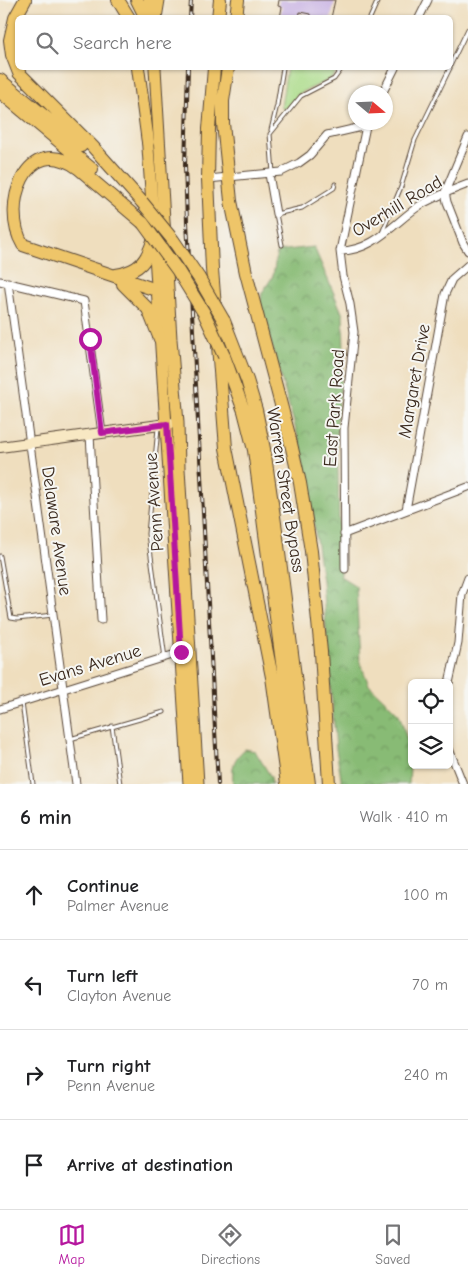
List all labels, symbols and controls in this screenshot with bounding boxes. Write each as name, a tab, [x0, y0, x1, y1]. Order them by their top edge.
search box	[15, 15, 453, 70]
icon: search	[33, 29, 61, 57]
text: Search here	[73, 32, 172, 54]
north arrow	[348, 85, 393, 130]
street label: Overhill Road	[348, 171, 446, 242]
street label: Margaret Drive	[394, 322, 435, 440]
route start	[79, 328, 102, 351]
street label: East Park Road	[320, 348, 349, 468]
street label: Warren Street Bypass	[262, 406, 309, 574]
street label: Penn Avenue	[141, 452, 168, 552]
street label: Delaware Avenue	[37, 465, 76, 597]
street label: Evans Avenue	[37, 640, 144, 691]
route end	[170, 641, 193, 664]
map controls	[408, 679, 453, 769]
button: locate	[408, 679, 453, 724]
button: layers	[408, 724, 453, 769]
text: 6 min	[20, 805, 72, 829]
text: Walk · 410 m	[360, 808, 448, 826]
text: Continue	[67, 875, 139, 897]
icon: ahead	[20, 881, 48, 909]
text: 100 m	[404, 886, 448, 904]
text: Palmer Avenue	[67, 897, 169, 915]
text: Turn left	[67, 965, 138, 987]
icon: left	[20, 971, 48, 999]
text: 70 m	[412, 976, 448, 994]
text: Clayton Avenue	[67, 987, 171, 1005]
text: Turn right	[67, 1055, 151, 1077]
icon: right	[20, 1061, 48, 1089]
text: 240 m	[404, 1066, 448, 1084]
text: Penn Avenue	[67, 1077, 155, 1095]
icon: arrive	[20, 1151, 48, 1179]
text: Arrive at destination	[67, 1154, 233, 1176]
tab: Map	[58, 1221, 86, 1268]
tab: Directions	[201, 1221, 260, 1268]
tab: Saved	[375, 1221, 410, 1268]

